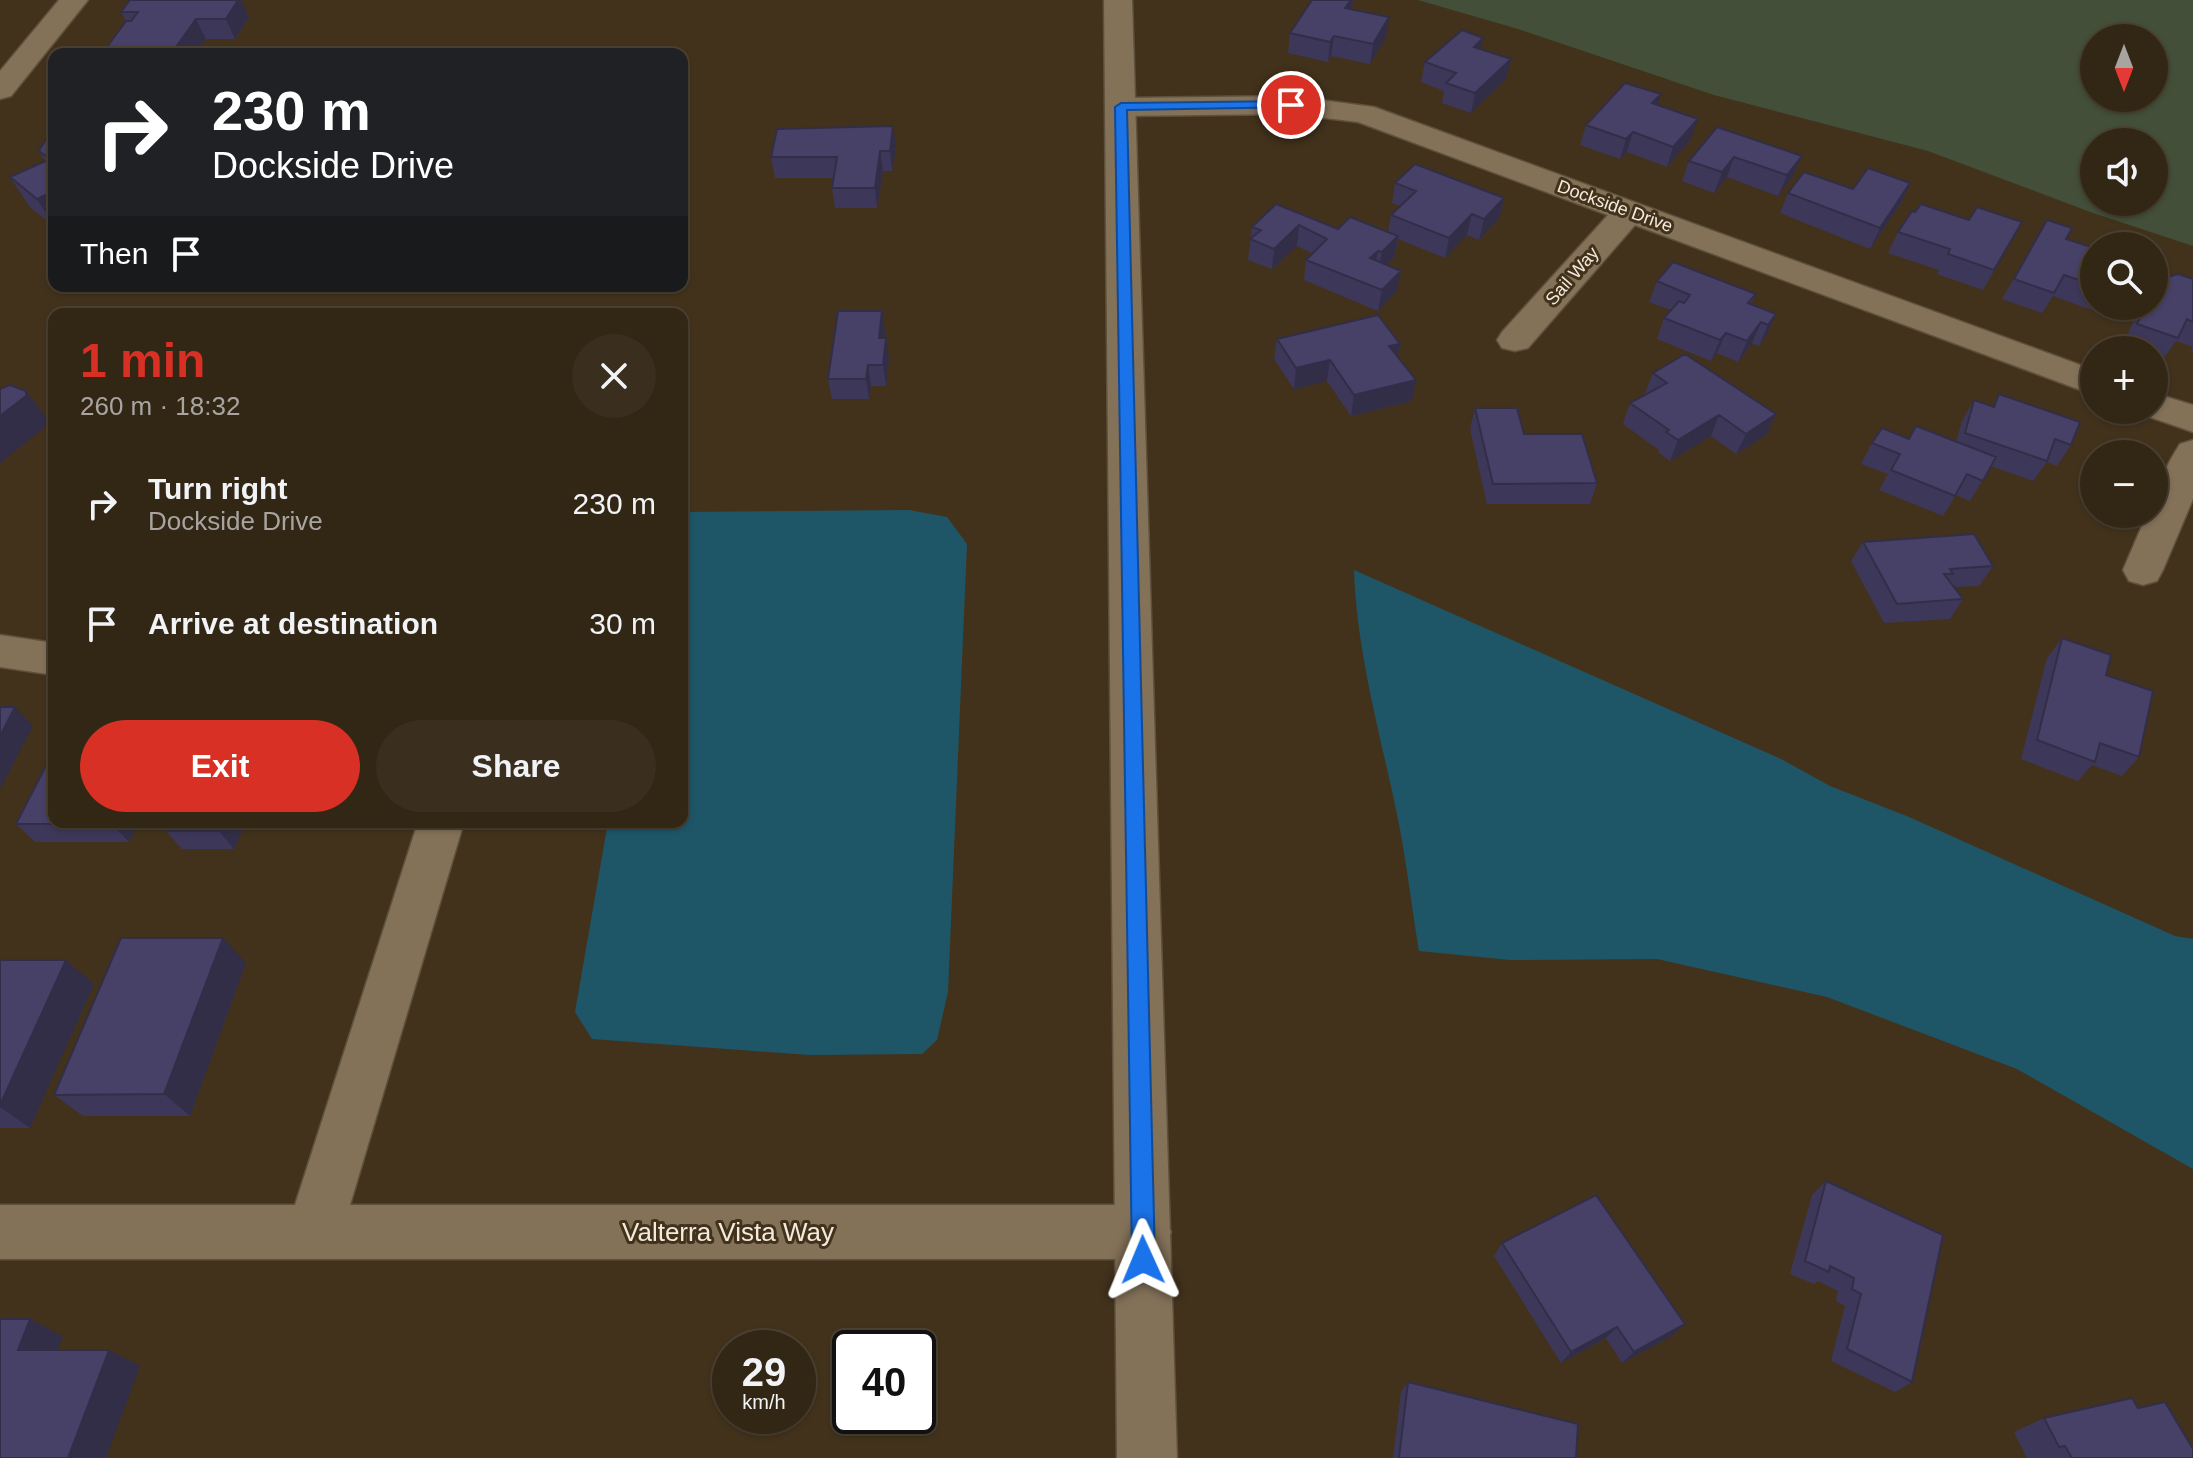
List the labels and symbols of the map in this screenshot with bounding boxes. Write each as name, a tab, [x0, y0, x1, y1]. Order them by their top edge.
north arrow	[2080, 24, 2168, 112]
pin	[1257, 71, 1325, 139]
street label: Dockside Drive	[1555, 176, 1675, 236]
street label: Sail Way	[1541, 243, 1603, 309]
street label: Valterra Vista Way	[622, 1217, 834, 1247]
position arrow	[1101, 1218, 1185, 1302]
speed limit sign: 40	[832, 1330, 936, 1434]

